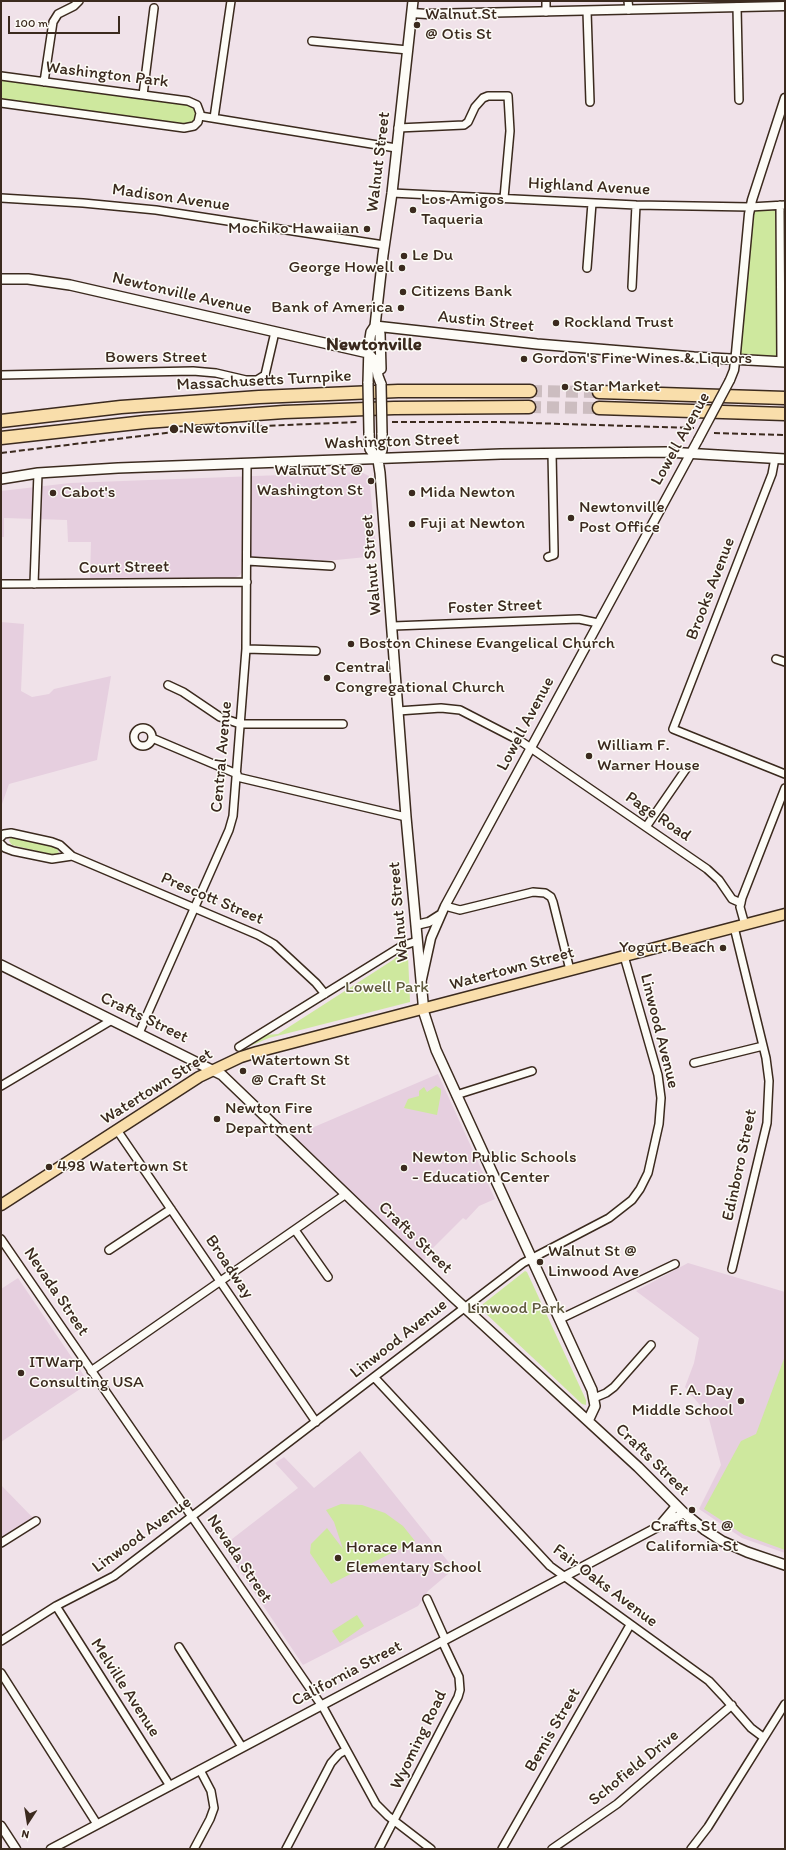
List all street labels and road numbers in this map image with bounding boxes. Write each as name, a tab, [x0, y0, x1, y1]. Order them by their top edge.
street label: Washington Park	[44, 57, 170, 93]
street label: Walnut Street	[363, 111, 395, 213]
street label: Highland Avenue	[527, 174, 651, 200]
street label: Madison Avenue	[111, 180, 231, 216]
street label: Newtonville Avenue	[110, 268, 254, 320]
street label: Austin Street	[437, 307, 535, 337]
street label: Bowers Street	[105, 348, 207, 368]
street label: Massachusetts Turnpike	[176, 366, 352, 396]
street label: Lowell Avenue	[647, 389, 715, 489]
street label: Washington Street	[324, 429, 460, 455]
street label: Walnut Street	[357, 514, 387, 616]
street label: Brooks Avenue	[682, 535, 740, 643]
street label: Court Street	[78, 557, 170, 579]
street label: Foster Street	[447, 595, 543, 619]
street label: Lowell Avenue	[493, 673, 559, 775]
street label: Central Avenue	[207, 700, 237, 814]
street label: Page Road	[621, 788, 695, 846]
street label: Walnut Street	[384, 861, 414, 963]
street label: Prescott Street	[158, 868, 266, 930]
street label: Watertown Street	[448, 943, 576, 995]
street label: Linwood Avenue	[635, 971, 683, 1091]
street label: Crafts Street	[97, 988, 191, 1048]
street label: Watertown Street	[97, 1044, 217, 1130]
street label: Edinboro Street	[718, 1107, 762, 1223]
street label: Crafts Street	[374, 1198, 456, 1278]
street label: Broadway	[200, 1231, 258, 1303]
street label: Nevada Street	[19, 1244, 93, 1340]
street label: Linwood Avenue	[346, 1295, 452, 1383]
street label: Crafts Street	[611, 1420, 693, 1500]
street label: Linwood Avenue	[88, 1492, 196, 1578]
street label: Nevada Street	[202, 1511, 276, 1607]
street label: Fair Oaks Avenue	[548, 1540, 662, 1632]
street label: Melville Avenue	[86, 1635, 164, 1741]
street label: California Street	[288, 1636, 406, 1712]
street label: Bemis Street	[521, 1684, 585, 1776]
street label: Wyoming Road	[386, 1687, 452, 1793]
street label: Schofield Drive	[585, 1725, 683, 1811]

